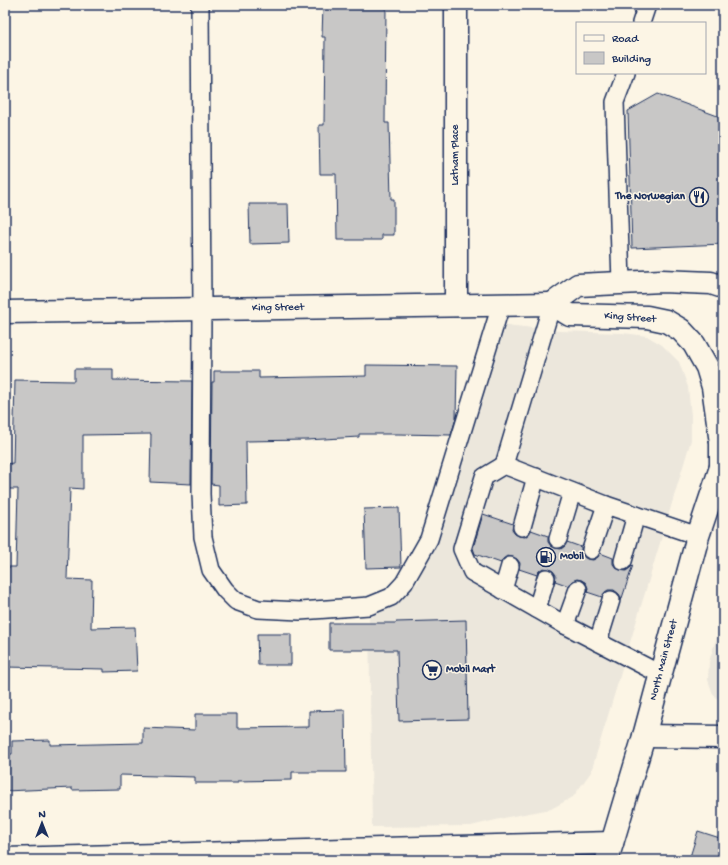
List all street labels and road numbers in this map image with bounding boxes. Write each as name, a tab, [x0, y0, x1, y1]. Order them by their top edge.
street label: Latham Place	[450, 124, 462, 186]
street label: King Street	[252, 302, 306, 314]
street label: King Street	[604, 310, 658, 326]
street label: North Main Street	[647, 617, 681, 702]

